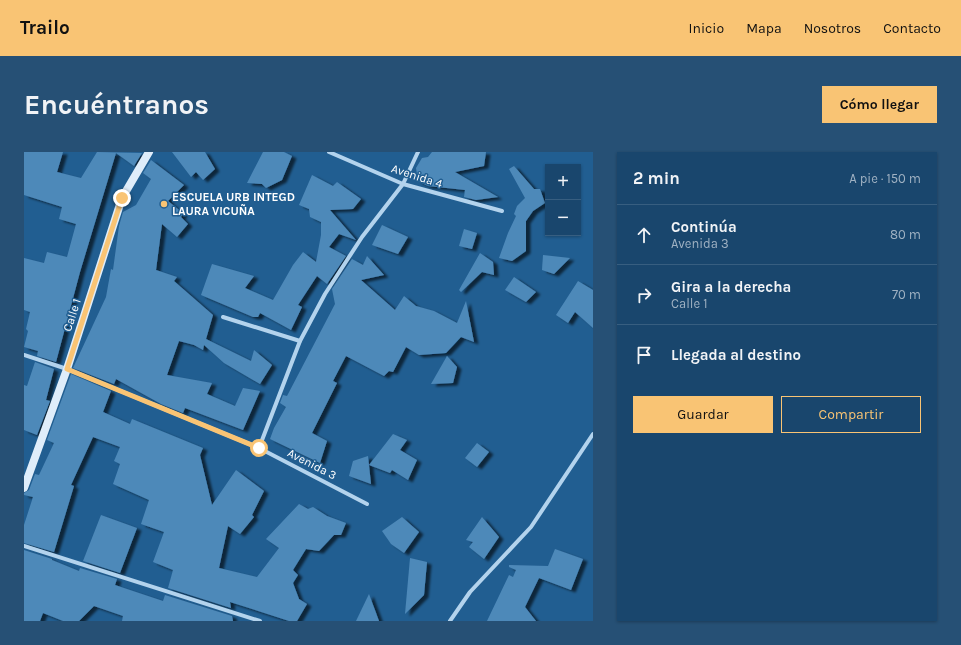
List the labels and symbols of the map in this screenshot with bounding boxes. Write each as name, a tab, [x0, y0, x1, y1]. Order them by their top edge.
street label: Avenida 4	[390, 161, 445, 191]
route end	[113, 189, 131, 207]
place label: ESCUELA URB INTEGD LAURA VICUÑA	[172, 190, 295, 218]
marker: ESCUELA URB INTEGD LAURA VICUÑA	[159, 199, 169, 209]
street label: Calle 1	[60, 297, 84, 333]
route start	[250, 439, 268, 457]
street label: Avenida 3	[285, 446, 339, 482]

